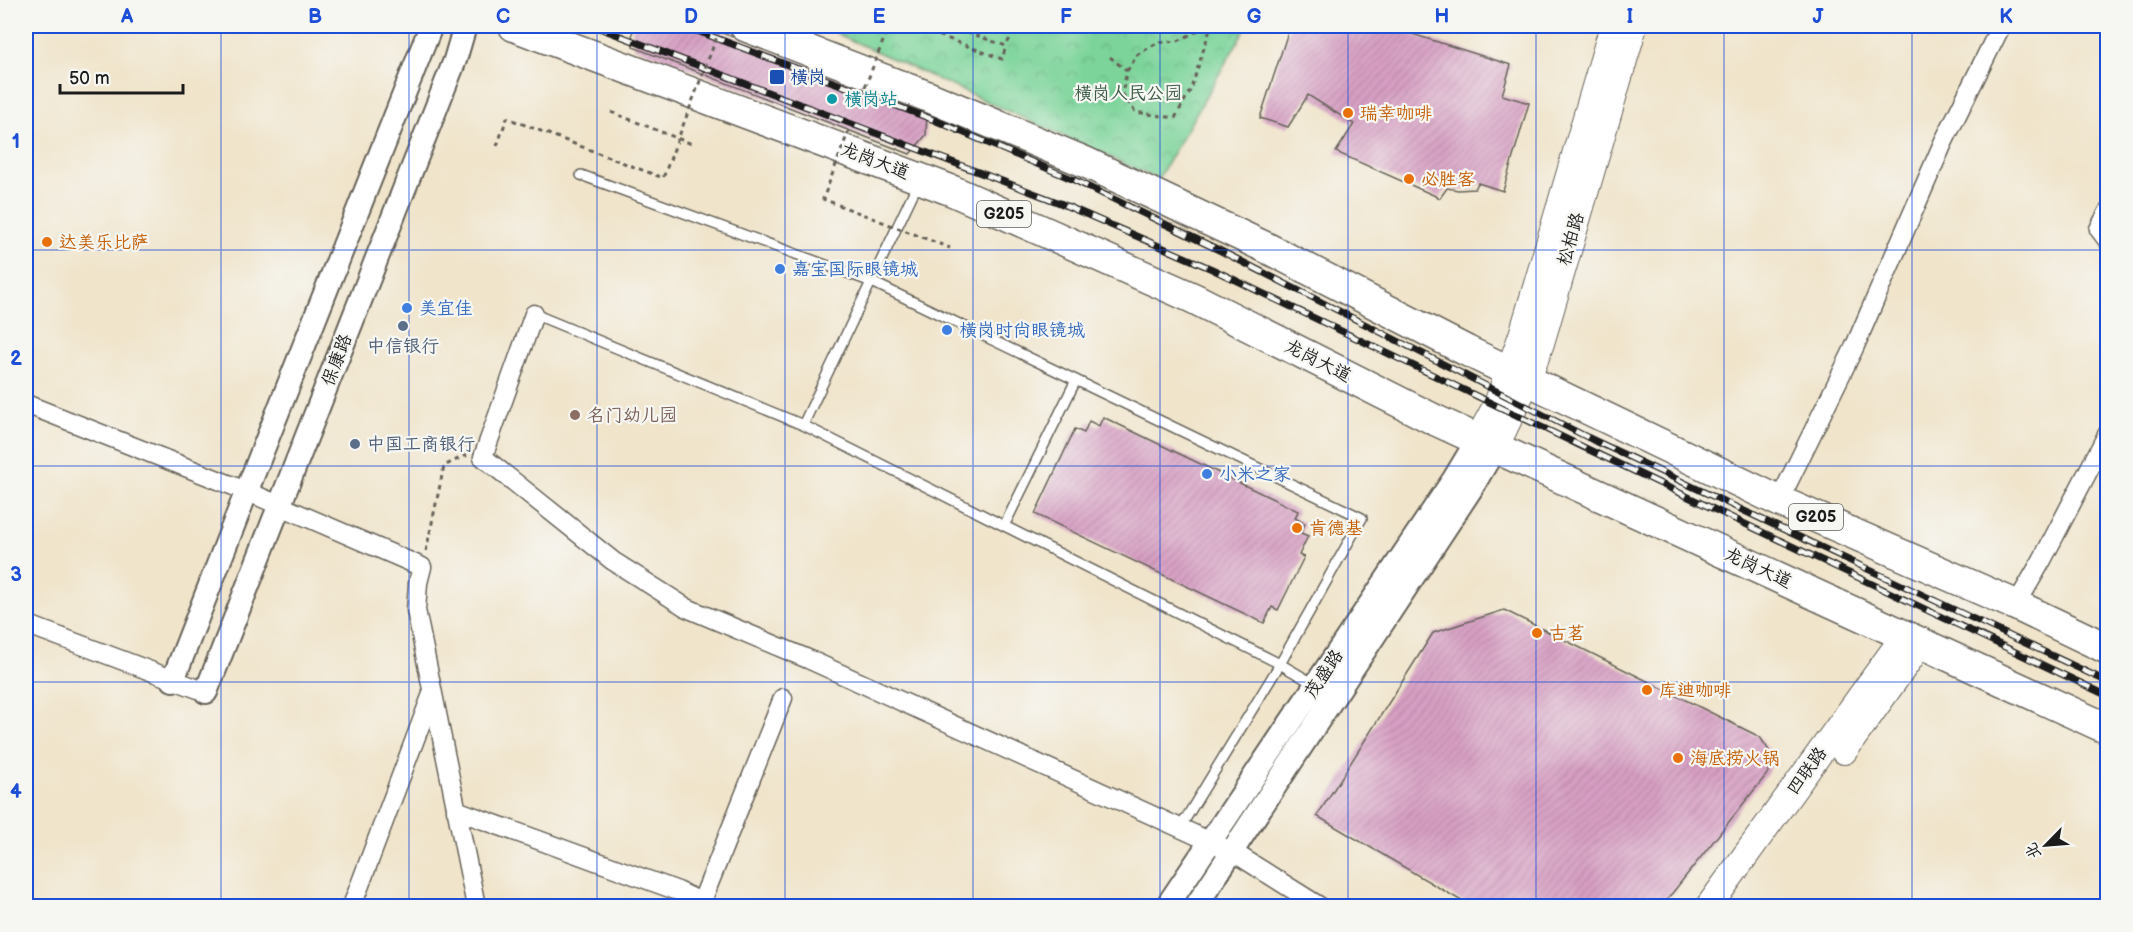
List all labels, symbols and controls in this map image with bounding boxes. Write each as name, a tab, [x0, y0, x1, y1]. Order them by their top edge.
text: A	[120, 5, 134, 29]
text: B	[308, 5, 322, 29]
text: C	[496, 5, 510, 29]
text: D	[684, 5, 698, 29]
text: E	[873, 5, 886, 29]
text: F	[1060, 5, 1072, 29]
text: G	[1247, 5, 1262, 29]
text: H	[1435, 5, 1449, 29]
text: I	[1627, 5, 1633, 29]
text: J	[1813, 5, 1825, 29]
text: K	[1999, 5, 2013, 29]
scale bar	[60, 57, 183, 95]
place label: 横岗	[790, 67, 826, 88]
text: 50 m	[69, 68, 110, 89]
marker: 横岗	[768, 68, 786, 86]
park label: 横岗人民公园	[1074, 83, 1182, 104]
place label: 横岗站	[844, 89, 898, 110]
marker: 横岗站	[825, 92, 839, 106]
place label: 瑞幸咖啡	[1360, 103, 1432, 124]
marker: 瑞幸咖啡	[1341, 106, 1355, 120]
text: 1	[12, 130, 20, 154]
street label: 龙岗大道	[838, 138, 912, 184]
place label: 必胜客	[1421, 169, 1475, 190]
marker: 必胜客	[1402, 172, 1416, 186]
road number: G205	[977, 201, 1031, 227]
street label: 松柏路	[1553, 210, 1589, 268]
place label: 达美乐比萨	[59, 232, 149, 253]
marker: 达美乐比萨	[40, 235, 54, 249]
place label: 嘉宝国际眼镜城	[792, 259, 918, 280]
marker: 嘉宝国际眼镜城	[773, 262, 787, 276]
place label: 美宜佳	[419, 298, 473, 319]
marker: 美宜佳	[400, 301, 414, 315]
marker: 中信银行	[396, 319, 410, 333]
place label: 横岗时尚眼镜城	[959, 320, 1085, 341]
marker: 横岗时尚眼镜城	[940, 323, 954, 337]
street label: 保康路	[318, 331, 356, 389]
street label: 龙岗大道	[1281, 335, 1355, 387]
place label: 中信银行	[367, 336, 439, 357]
text: 2	[10, 347, 22, 371]
place label: 名门幼儿园	[587, 405, 677, 426]
marker: 名门幼儿园	[568, 408, 582, 422]
place label: 中国工商银行	[367, 434, 475, 455]
marker: 中国工商银行	[348, 437, 362, 451]
place label: 小米之家	[1219, 464, 1291, 485]
marker: 小米之家	[1200, 467, 1214, 481]
road number: G205	[1789, 504, 1843, 530]
place label: 肯德基	[1309, 518, 1363, 539]
marker: 肯德基	[1290, 521, 1304, 535]
street label: 龙岗大道	[1721, 543, 1795, 593]
text: 3	[10, 563, 22, 587]
place label: 古茗	[1549, 623, 1585, 644]
marker: 古茗	[1530, 626, 1544, 640]
street label: 茂盛路	[1300, 646, 1348, 702]
place label: 库迪咖啡	[1659, 680, 1731, 701]
marker: 库迪咖啡	[1640, 683, 1654, 697]
street label: 四联路	[1783, 743, 1831, 799]
place label: 海底捞火锅	[1690, 748, 1780, 769]
marker: 海底捞火锅	[1671, 751, 1685, 765]
text: 4	[10, 780, 22, 804]
north arrow	[2016, 815, 2076, 875]
text: 北	[2022, 839, 2046, 862]

